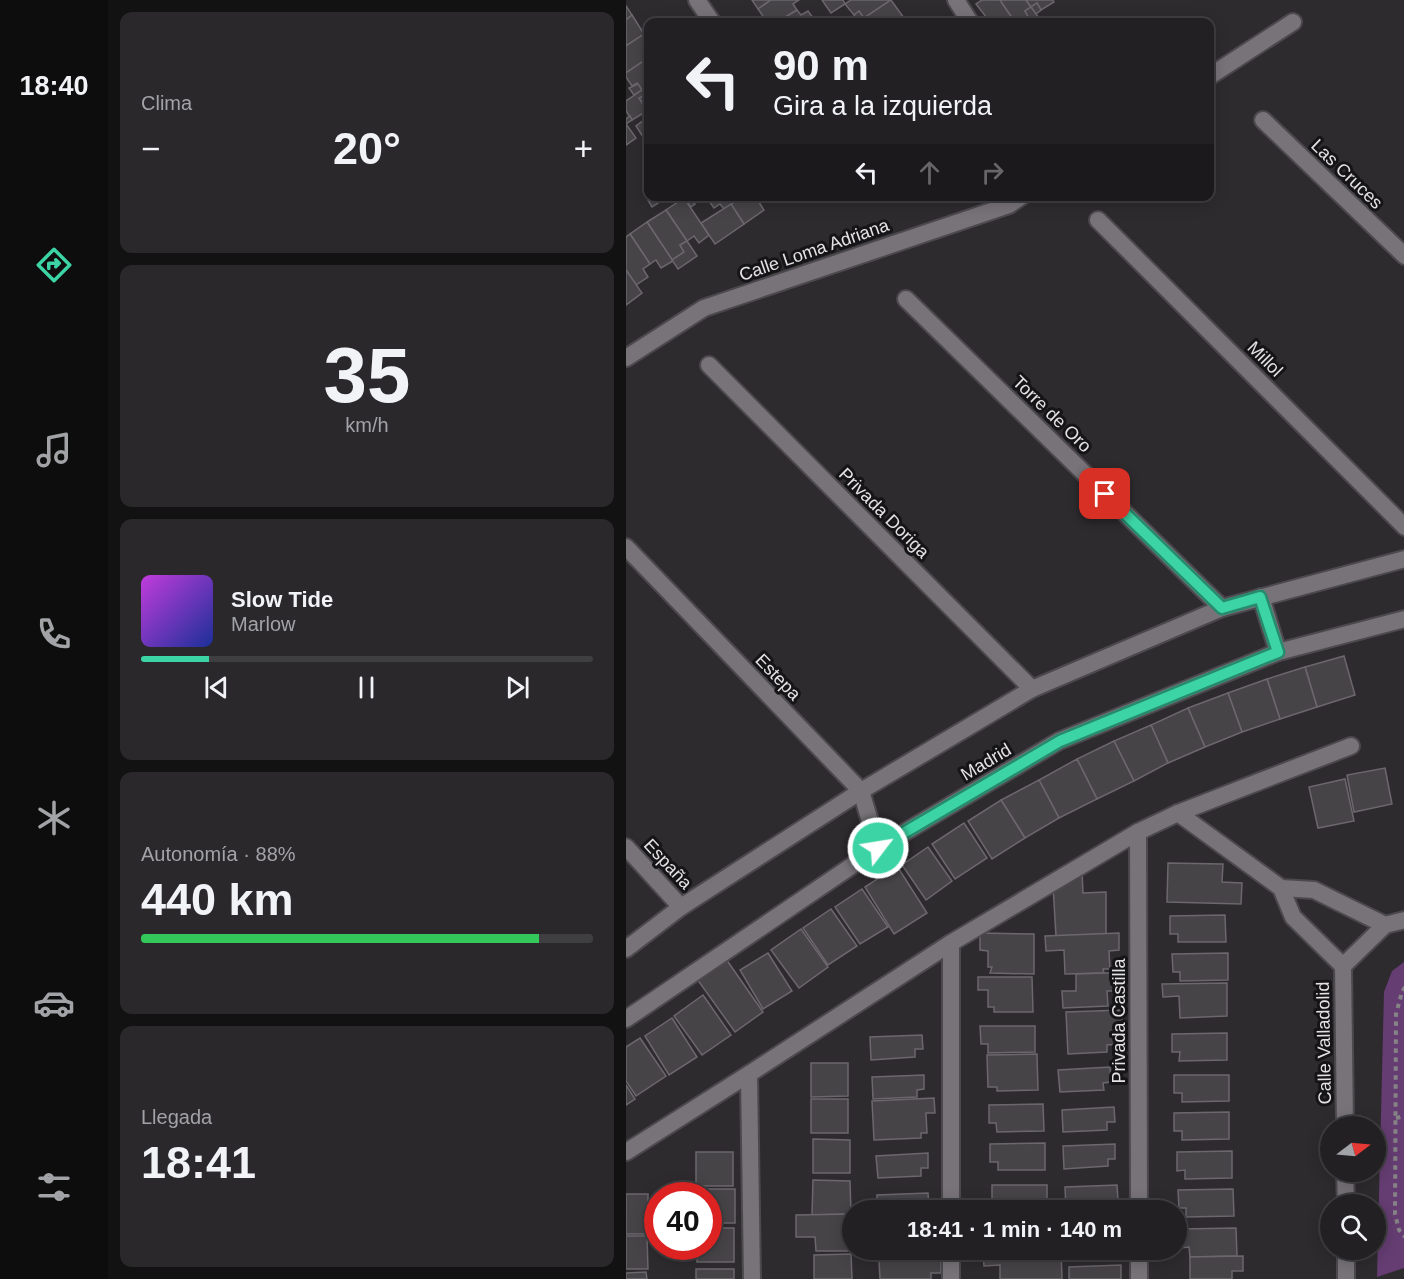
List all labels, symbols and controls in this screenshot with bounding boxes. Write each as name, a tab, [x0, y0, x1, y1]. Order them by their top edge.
icon: left	[674, 42, 752, 120]
text: 90 m	[773, 42, 869, 89]
text: 18:40	[19, 71, 89, 101]
text: Gira a la izquierda	[773, 91, 992, 121]
text: Clima	[141, 92, 192, 114]
text: 20°	[333, 123, 401, 174]
text: −	[141, 130, 160, 167]
text: +	[574, 130, 593, 167]
street label: Las Cruces	[1307, 135, 1387, 213]
icon: left	[850, 156, 883, 189]
icon: ahead	[913, 156, 946, 189]
icon: right	[976, 156, 1009, 189]
street label: Calle Loma Adriana	[736, 215, 892, 285]
icon: directions	[33, 244, 75, 286]
text: 35	[324, 331, 410, 419]
street label: Millol	[1243, 337, 1287, 381]
street label: Torre de Oro	[1009, 372, 1095, 456]
text: km/h	[345, 414, 389, 436]
icon: music	[33, 429, 75, 471]
street label: Privada Doriga	[835, 464, 934, 563]
pin	[1079, 468, 1130, 519]
icon: arrive	[1088, 477, 1121, 510]
text: Slow Tide	[231, 587, 333, 612]
icon: phone	[33, 613, 75, 655]
text: Marlow	[231, 613, 295, 635]
street label: Estepa	[751, 650, 805, 705]
icon: previous	[200, 671, 233, 704]
icon: pause	[350, 671, 383, 704]
icon: next	[501, 671, 534, 704]
street label: Madrid	[957, 739, 1015, 785]
icon: climate	[33, 797, 75, 839]
position arrow	[846, 816, 910, 880]
street label: España	[640, 835, 697, 894]
text: Autonomía · 88%	[141, 843, 296, 865]
text: 440 km	[141, 874, 294, 925]
street label: Privada Castilla	[1109, 957, 1129, 1084]
street label: Calle Valladolid	[1313, 981, 1335, 1105]
icon: car	[33, 982, 75, 1024]
text: Llegada	[141, 1106, 212, 1128]
north arrow	[1320, 1116, 1386, 1182]
map controls	[1320, 1116, 1386, 1260]
text: 18:41	[141, 1137, 256, 1188]
icon: filters	[33, 1166, 75, 1208]
speed limit sign: 40	[644, 1182, 722, 1260]
button: search	[1320, 1194, 1386, 1260]
text: 18:41 · 1 min · 140 m	[907, 1217, 1122, 1242]

